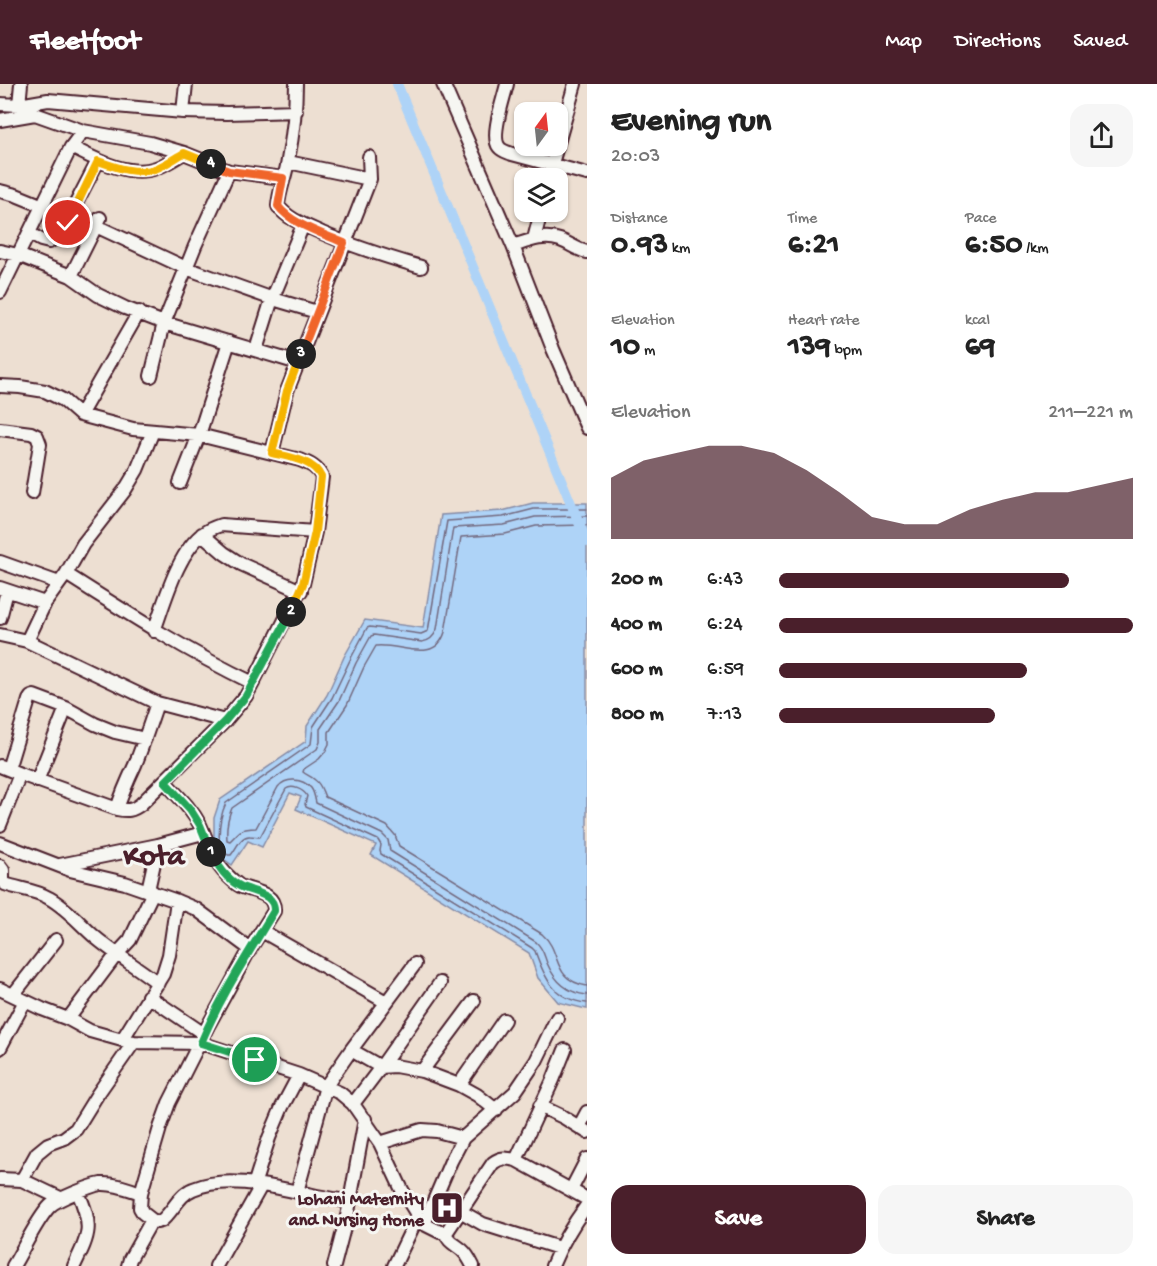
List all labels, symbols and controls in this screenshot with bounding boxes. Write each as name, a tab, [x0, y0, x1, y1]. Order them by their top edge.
text: Fleetfoot	[30, 26, 140, 59]
text: Map	[885, 30, 922, 55]
text: Directions	[955, 30, 1040, 55]
text: Saved	[1073, 30, 1127, 55]
north arrow	[514, 102, 568, 156]
map controls	[514, 102, 568, 222]
text: Evening run	[611, 104, 771, 142]
button: share	[1070, 104, 1133, 167]
text: 20:03	[611, 146, 660, 169]
pin: 4	[196, 149, 226, 179]
text: 4	[207, 154, 215, 173]
button: layers	[514, 168, 568, 222]
pin	[42, 197, 93, 248]
icon: check	[51, 206, 84, 239]
text: Distance	[611, 210, 668, 229]
text: Time	[788, 210, 817, 229]
text: Pace	[965, 210, 996, 229]
text: 0.93	[611, 229, 668, 264]
text: 6:21	[788, 229, 839, 264]
text: 6:50	[965, 229, 1022, 264]
text: km	[668, 240, 690, 259]
text: /km	[1022, 240, 1049, 259]
text: Elevation	[611, 312, 675, 331]
text: Heart rate	[788, 312, 860, 331]
text: kcal	[965, 312, 990, 331]
text: 10	[611, 331, 640, 366]
text: 139	[788, 331, 831, 366]
text: 69	[965, 331, 995, 366]
pin: 3	[286, 339, 316, 369]
text: m	[640, 342, 655, 361]
text: bpm	[831, 342, 862, 361]
text: 3	[297, 344, 305, 363]
text: Elevation	[611, 402, 691, 425]
text: 211–221 m	[1048, 402, 1133, 425]
text: 200 m	[611, 569, 662, 592]
text: 6:43	[707, 569, 743, 592]
pin: 2	[276, 597, 306, 627]
text: 2	[287, 602, 295, 621]
text: 400 m	[611, 614, 662, 637]
text: 6:24	[707, 614, 743, 637]
text: 600 m	[611, 659, 663, 682]
text: 6:59	[707, 659, 744, 682]
text: 800 m	[611, 704, 664, 727]
text: 7:13	[707, 704, 742, 727]
pin: 1	[196, 837, 226, 867]
district label: Kota	[123, 841, 186, 876]
text: 1	[208, 842, 214, 861]
pin	[229, 1034, 280, 1085]
icon: arrive	[238, 1043, 271, 1076]
button: Save	[611, 1185, 866, 1254]
button: Share	[878, 1185, 1133, 1254]
place label: Lohani Maternity and Nursing Home	[288, 1190, 425, 1232]
hospital icon: Lohani Maternity and Nursing Home	[429, 1190, 465, 1226]

